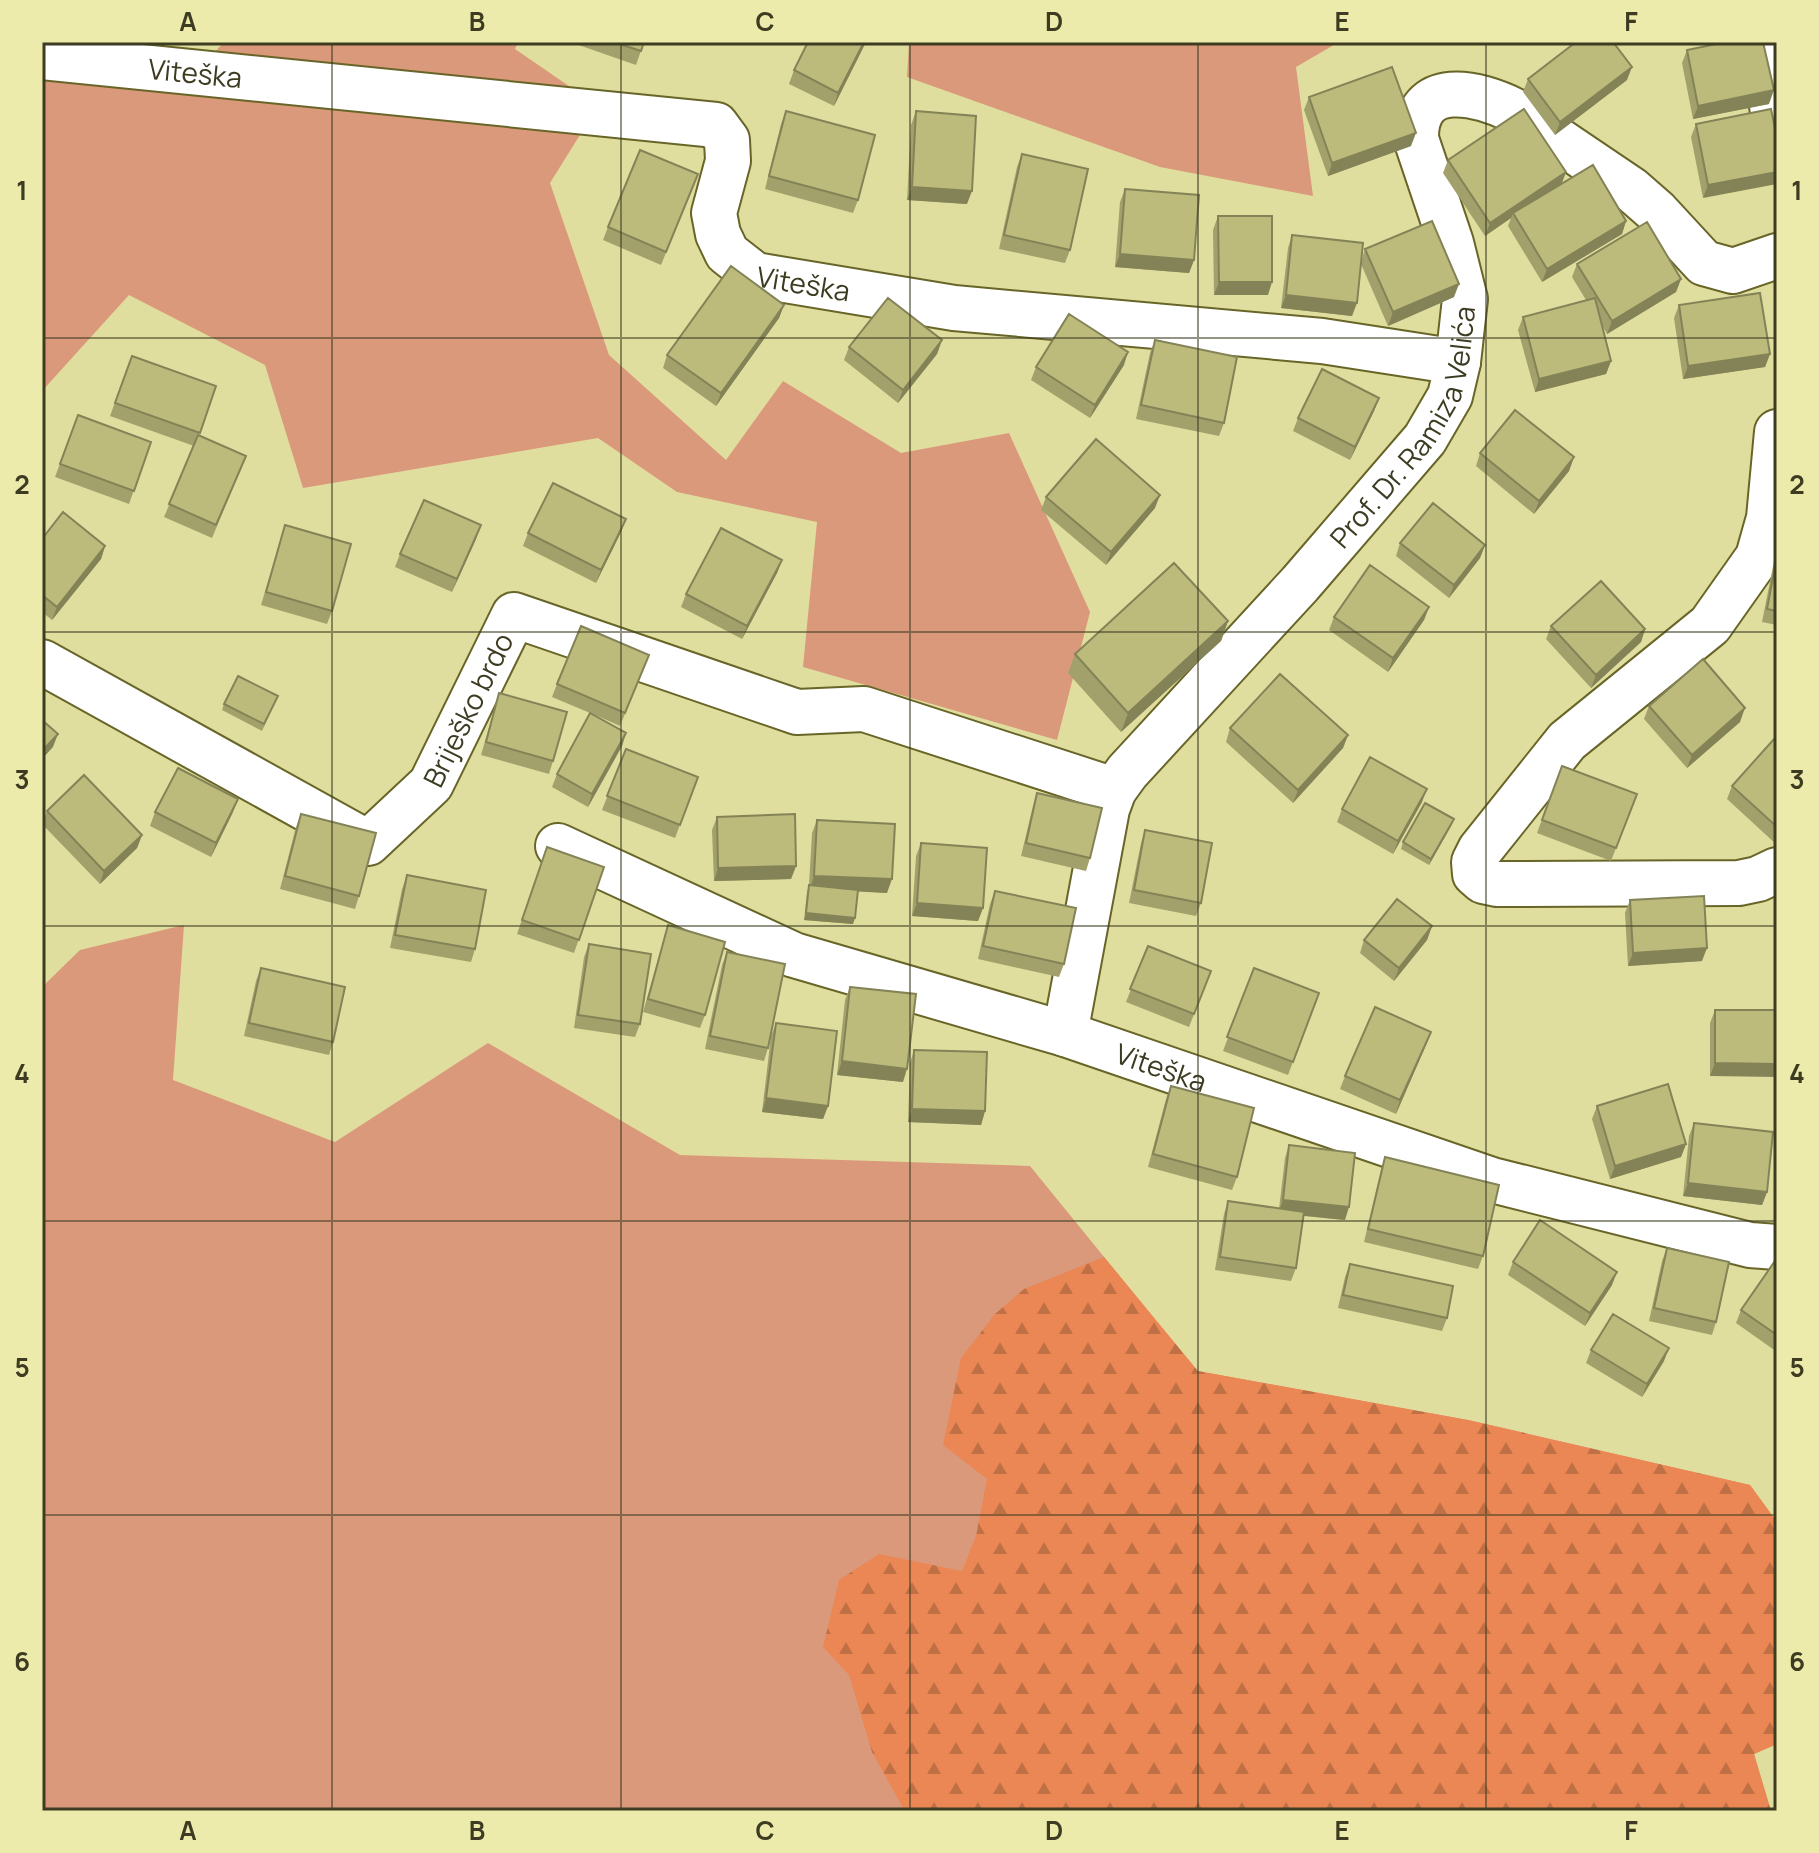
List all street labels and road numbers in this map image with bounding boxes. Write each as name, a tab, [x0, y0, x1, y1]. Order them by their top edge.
street label: Viteška	[147, 49, 244, 96]
street label: Viteška	[754, 257, 853, 309]
street label: Prof. Dr. Ramiza Velića	[1321, 304, 1483, 555]
street label: Briješko brdo	[414, 626, 521, 793]
street label: Viteška	[1111, 1034, 1212, 1100]

